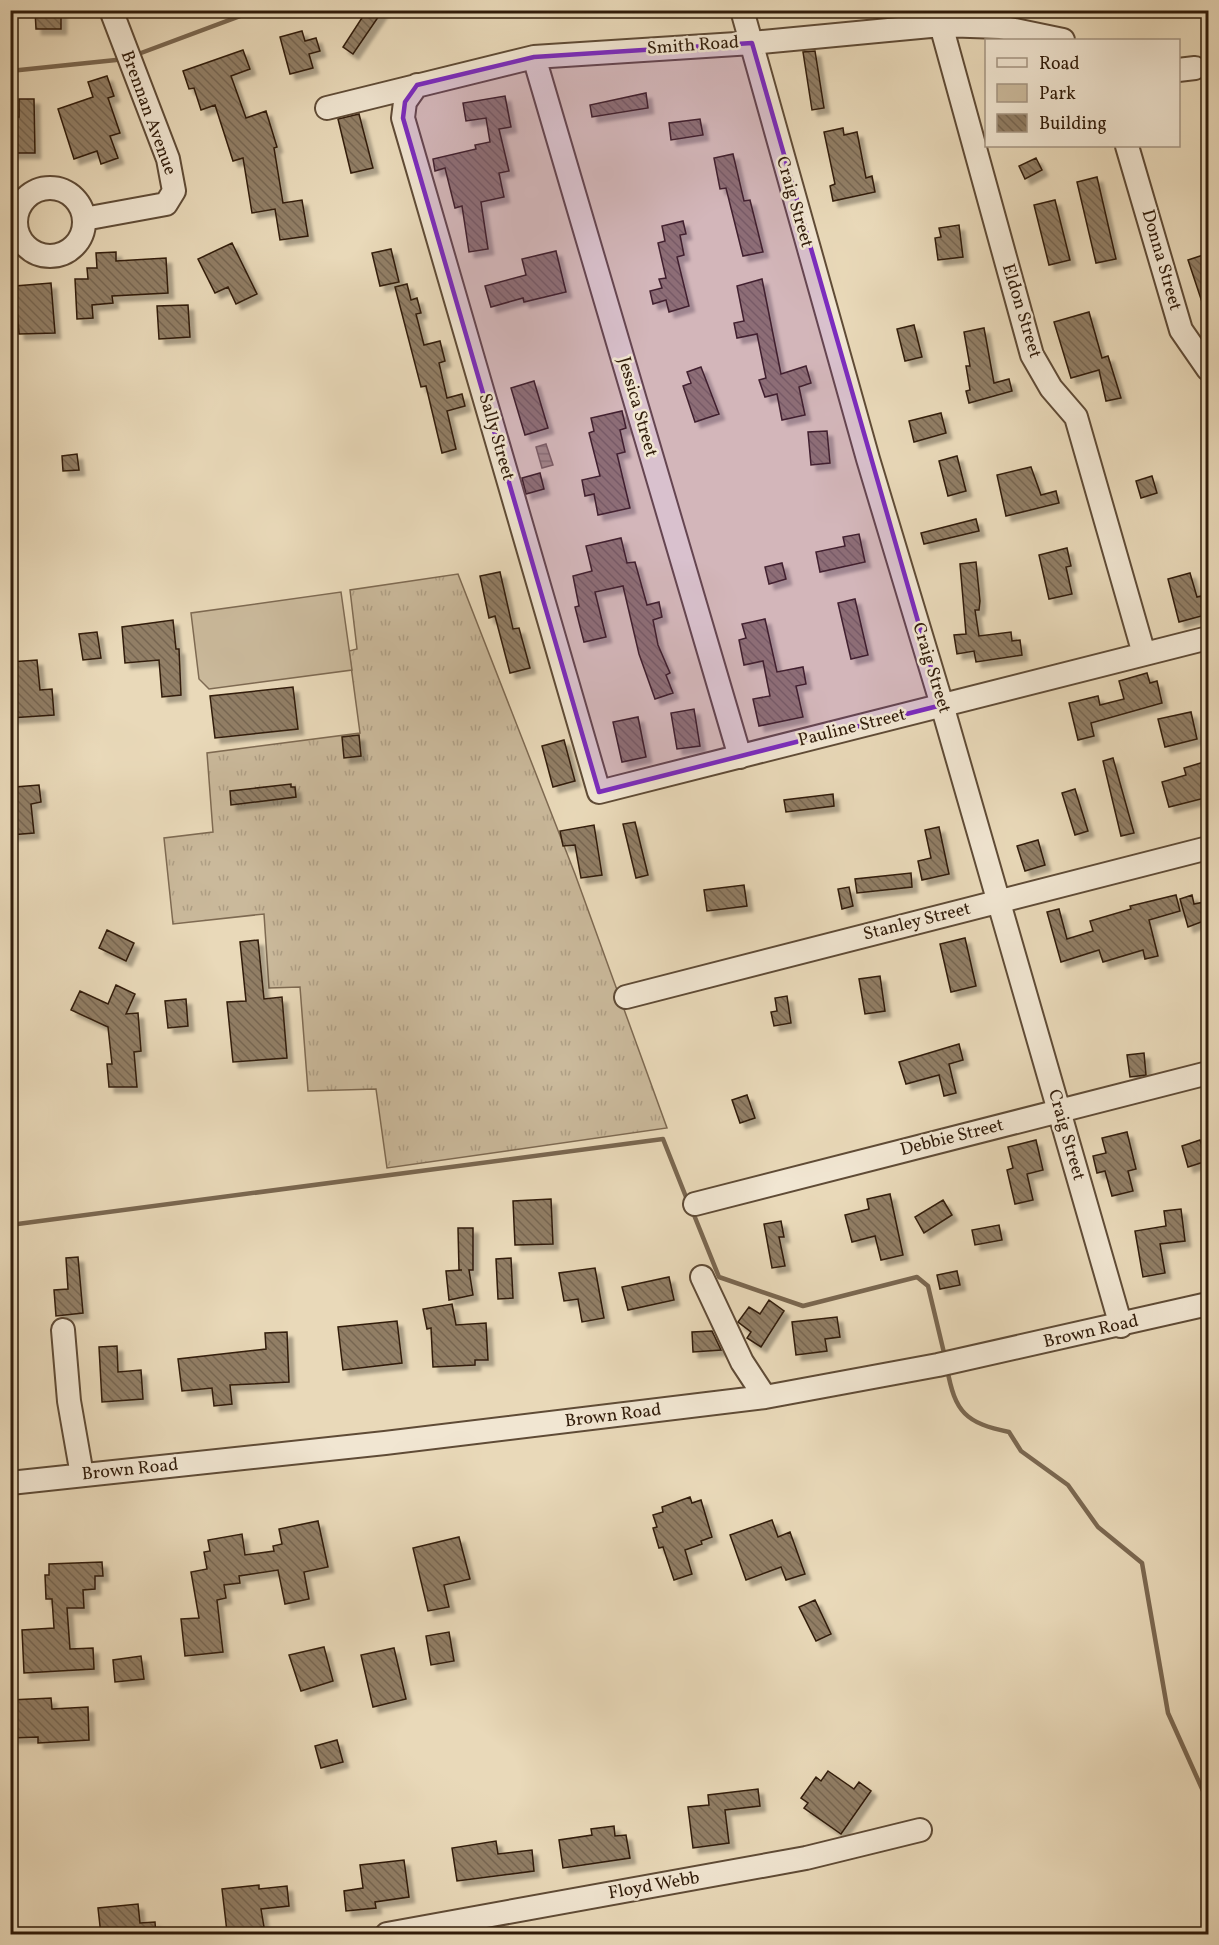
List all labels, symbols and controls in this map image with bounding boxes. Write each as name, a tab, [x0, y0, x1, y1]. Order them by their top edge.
street label: Smith Road	[646, 30, 740, 62]
legend	[985, 39, 1180, 147]
street label: Brennan Avenue	[114, 47, 182, 179]
text: Road	[1039, 52, 1080, 77]
text: Park	[1039, 82, 1076, 107]
text: Building	[1039, 112, 1107, 137]
street label: Craig Street	[769, 154, 819, 250]
street label: Donna Street	[1135, 207, 1187, 313]
street label: Eldon Street	[995, 261, 1047, 361]
street label: Jessica Street	[611, 354, 663, 460]
street label: Sally Street	[472, 390, 520, 484]
street label: Craig Street	[905, 620, 957, 716]
street label: Pauline Street	[795, 703, 909, 753]
street label: Stanley Street	[861, 897, 973, 947]
street label: Craig Street	[1041, 1087, 1091, 1183]
street label: Debbie Street	[898, 1113, 1006, 1163]
street label: Brown Road	[1041, 1309, 1141, 1355]
street label: Brown Road	[563, 1398, 663, 1434]
street label: Brown Road	[80, 1452, 180, 1488]
street label: Floyd Webb	[606, 1866, 702, 1906]

